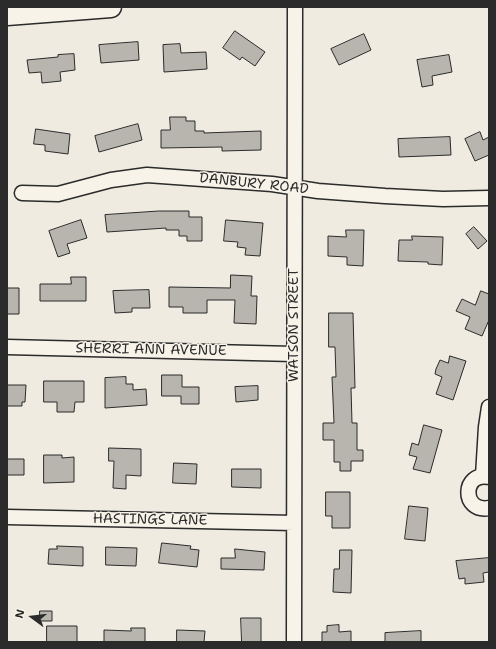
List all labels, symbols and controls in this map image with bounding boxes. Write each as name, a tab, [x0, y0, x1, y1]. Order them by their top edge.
street label: DANBURY ROAD	[199, 170, 309, 198]
street label: WATSON STREET	[286, 268, 302, 382]
street label: SHERRI ANN AVENUE	[75, 340, 227, 360]
street label: HASTINGS LANE	[93, 511, 207, 529]
north arrow	[12, 597, 52, 637]
text: N	[12, 608, 28, 620]

